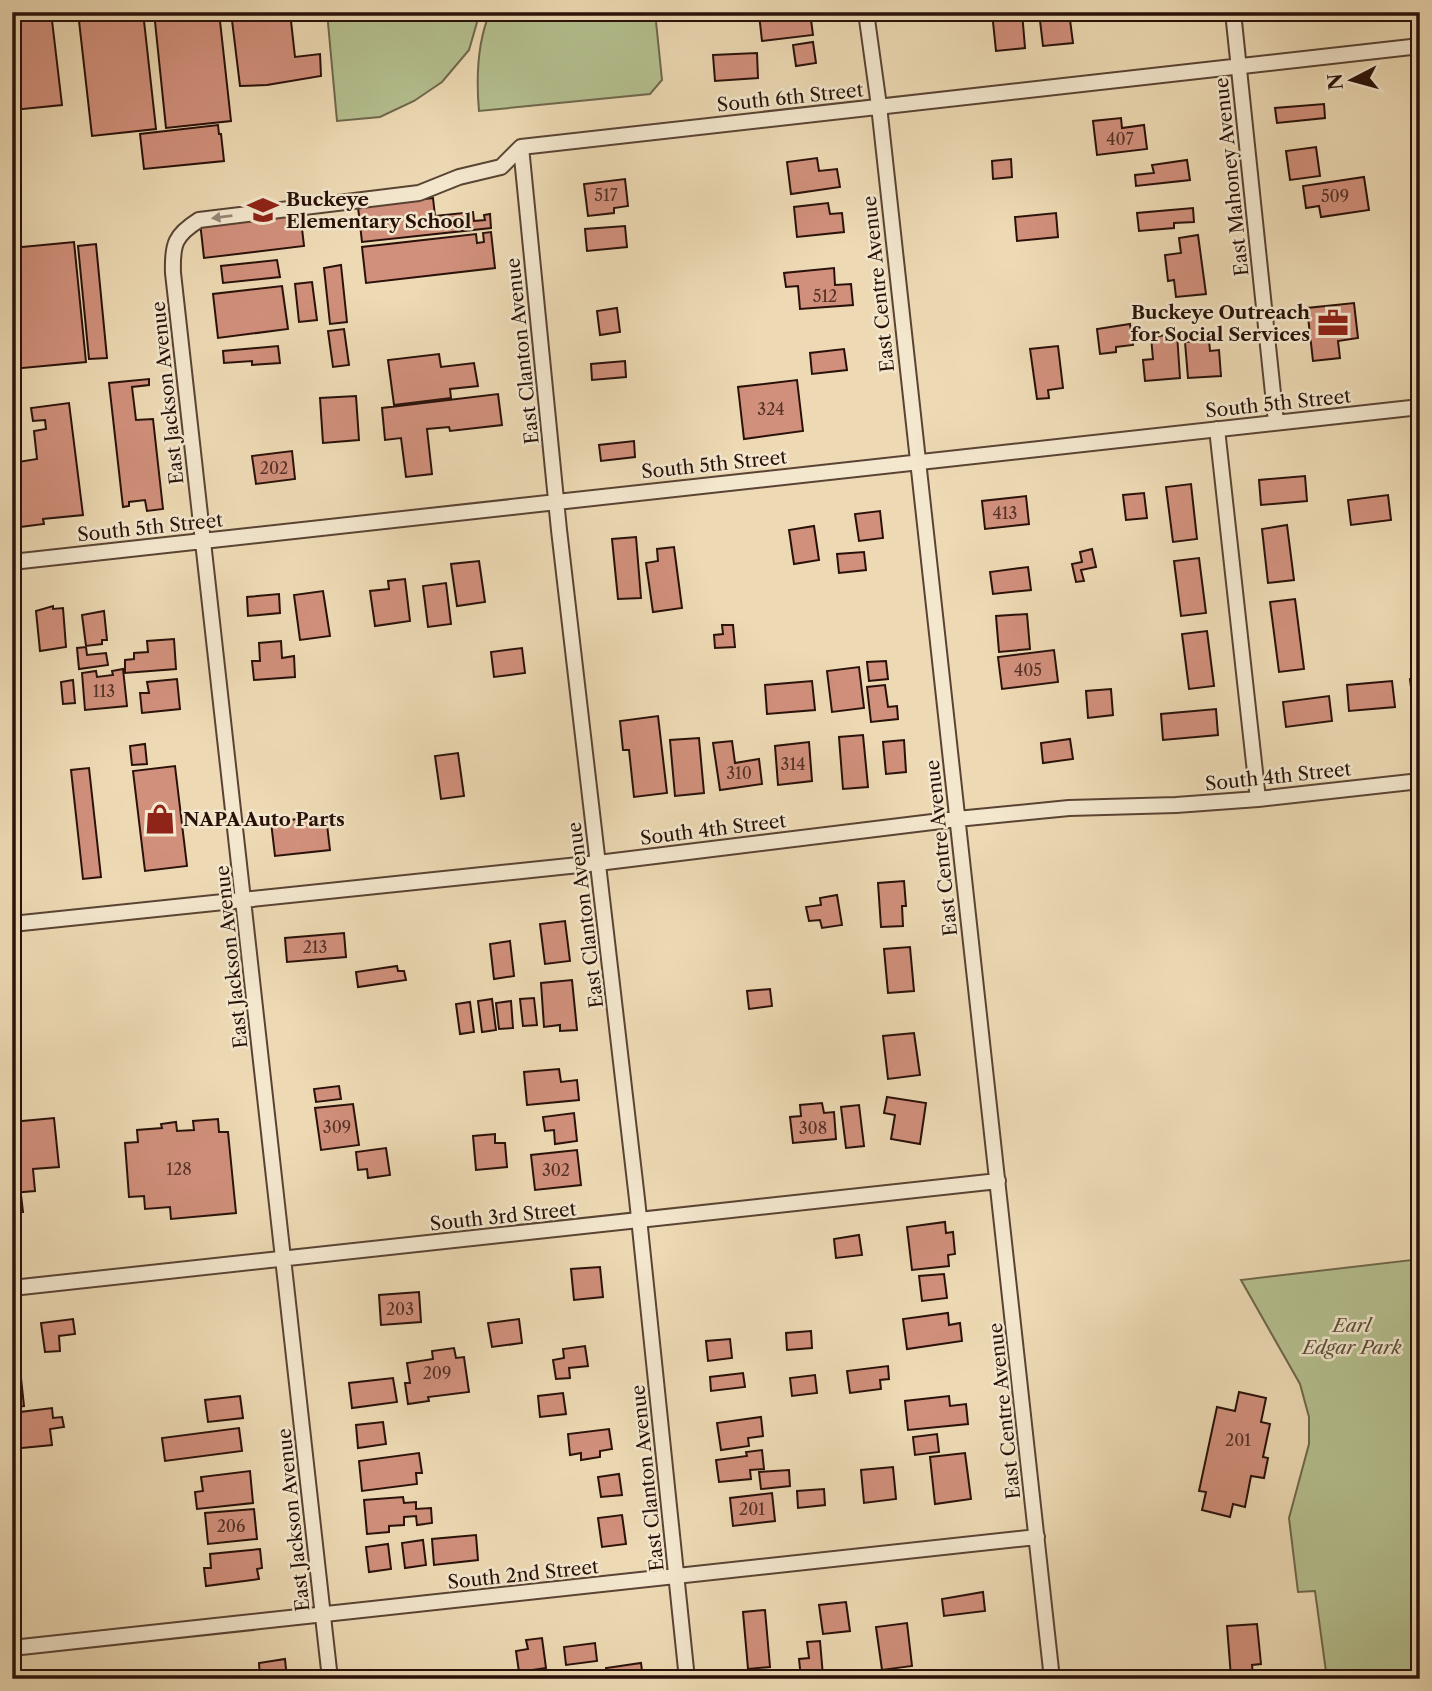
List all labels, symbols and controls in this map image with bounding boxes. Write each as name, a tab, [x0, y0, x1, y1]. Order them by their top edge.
north arrow	[1316, 46, 1386, 116]
text: N	[1323, 72, 1348, 91]
street label: East Mahoney Avenue	[1210, 76, 1253, 277]
street label: South 6th Street	[716, 78, 865, 117]
house number: 407	[1106, 129, 1134, 149]
house number: 517	[594, 185, 618, 205]
house number: 509	[1321, 186, 1349, 206]
place label: Buckeye Elementary School	[286, 188, 472, 233]
school or university icon: Buckeye Elementary School	[246, 193, 280, 227]
street label: East Centre Avenue	[858, 195, 899, 373]
one-way arrow	[211, 211, 233, 222]
street label: East Clanton Avenue	[501, 257, 544, 445]
house number: 512	[813, 286, 837, 306]
street label: East Jackson Avenue	[146, 300, 189, 486]
place label: Buckeye Outreach for Social Services	[1131, 301, 1310, 346]
office icon: Buckeye Outreach for Social Services	[1316, 306, 1350, 340]
street label: South 5th Street	[1204, 384, 1352, 423]
house number: 324	[757, 399, 785, 419]
street label: South 5th Street	[640, 445, 788, 484]
house number: 202	[260, 458, 288, 478]
house number: 413	[993, 503, 1017, 523]
street label: South 5th Street	[76, 508, 224, 547]
house number: 405	[1014, 660, 1042, 680]
house number: 113	[93, 681, 115, 701]
house number: 314	[781, 754, 805, 774]
street label: South 4th Street	[1204, 757, 1353, 796]
street label: East Centre Avenue	[921, 759, 962, 937]
house number: 310	[726, 763, 752, 783]
shop icon: NAPA Auto Parts	[143, 802, 177, 836]
place label: NAPA Auto Parts	[183, 808, 345, 831]
street label: South 4th Street	[639, 809, 788, 850]
street label: East Clanton Avenue	[563, 821, 608, 1009]
street label: East Jackson Avenue	[210, 864, 253, 1050]
house number: 213	[303, 937, 327, 957]
house number: 309	[323, 1117, 351, 1137]
house number: 308	[799, 1118, 827, 1138]
house number: 128	[166, 1159, 192, 1179]
house number: 302	[542, 1160, 570, 1180]
street label: South 3rd Street	[429, 1197, 578, 1236]
house number: 203	[386, 1299, 414, 1319]
park label: Earl Edgar Park	[1300, 1314, 1402, 1359]
street label: East Centre Avenue	[984, 1322, 1025, 1500]
house number: 209	[423, 1363, 451, 1383]
street label: East Clanton Avenue	[626, 1384, 669, 1572]
street label: East Jackson Avenue	[272, 1427, 315, 1613]
house number: 201	[1225, 1430, 1251, 1450]
house number: 201	[739, 1499, 765, 1519]
house number: 206	[217, 1516, 245, 1536]
street label: South 2nd Street	[446, 1555, 600, 1594]

